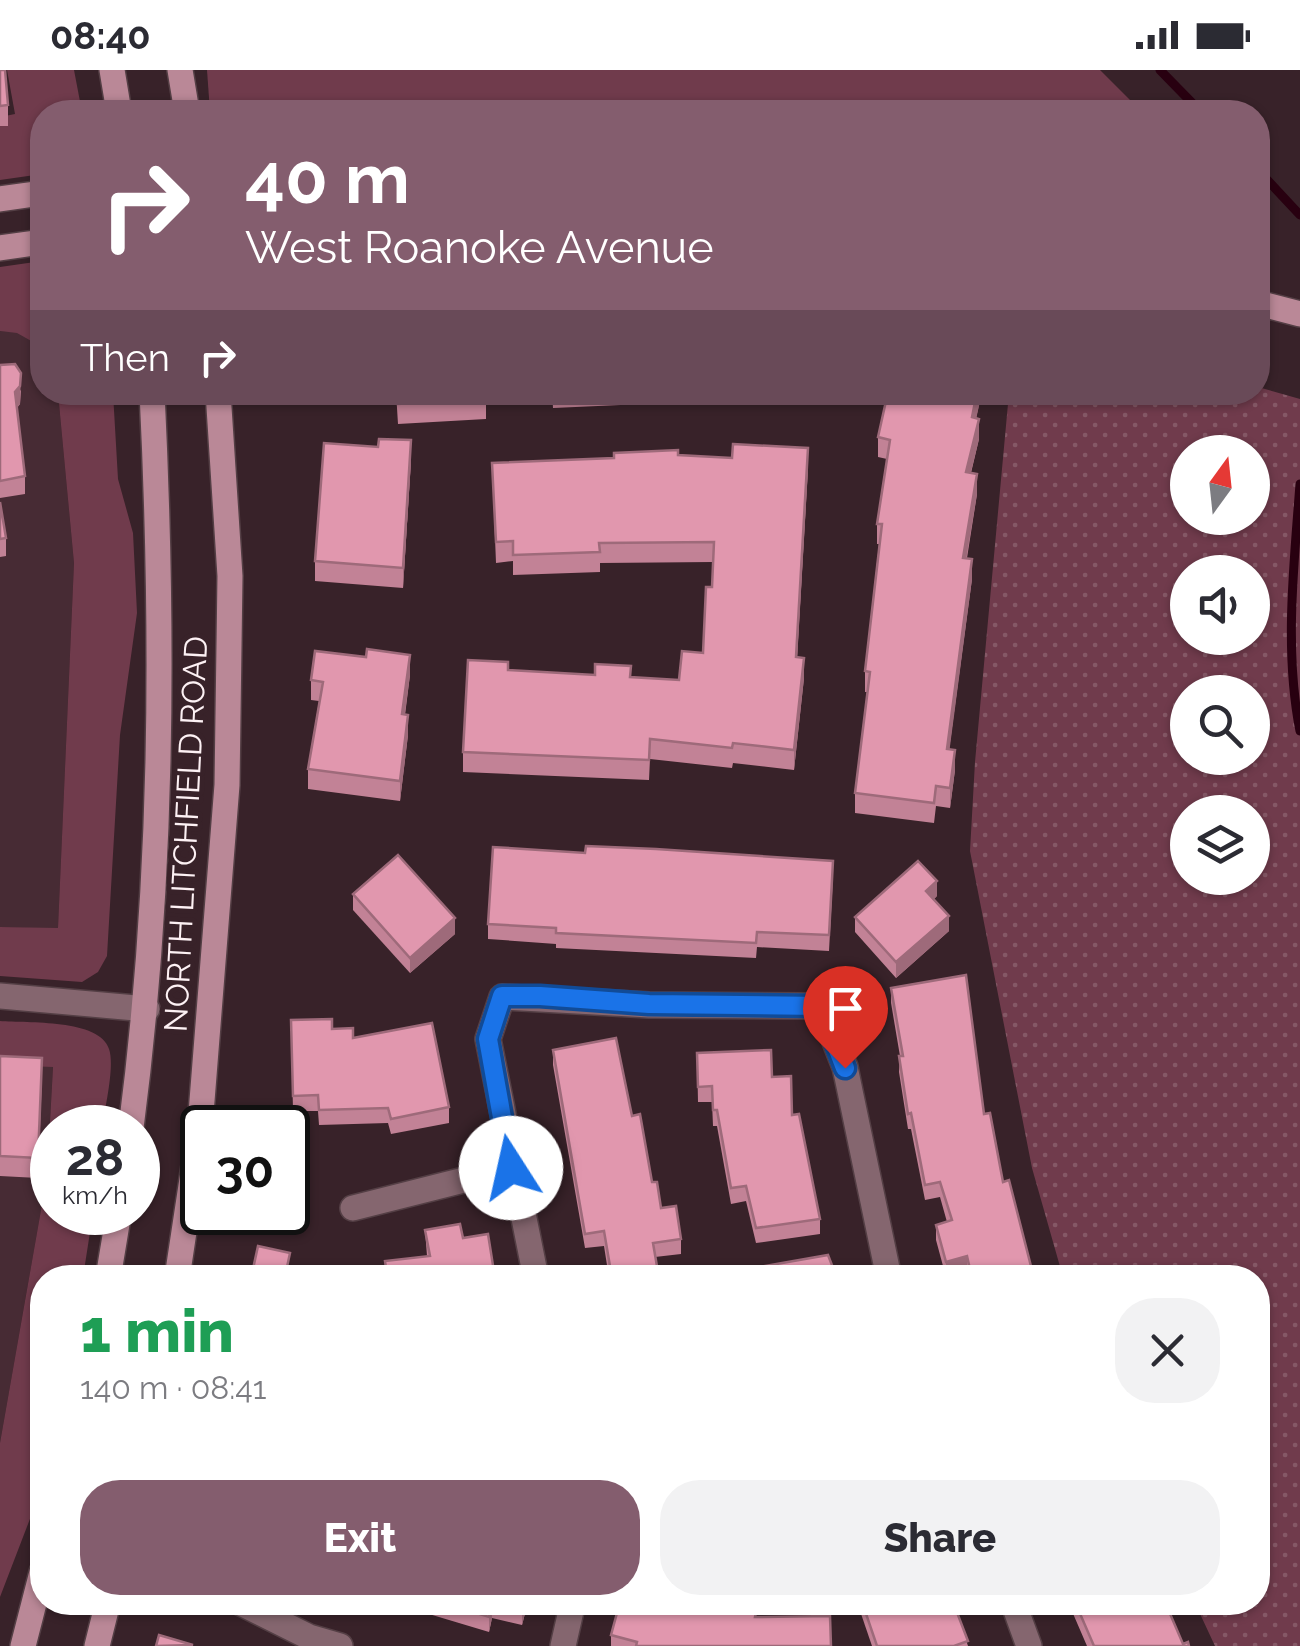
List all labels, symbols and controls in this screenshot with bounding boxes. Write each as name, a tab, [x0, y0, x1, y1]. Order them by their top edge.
text: 08:40	[50, 13, 151, 58]
text: 40 m	[245, 137, 410, 219]
icon: right	[80, 140, 210, 270]
text: West Roanoke Avenue	[245, 221, 714, 274]
icon: right	[190, 330, 245, 385]
text: Then	[80, 335, 170, 380]
north arrow	[1170, 435, 1270, 535]
map controls	[1170, 435, 1270, 895]
button: sound	[1170, 555, 1270, 655]
street label: NORTH LITCHFIELD ROAD	[157, 635, 214, 1033]
button: search	[1170, 675, 1270, 775]
button: layers	[1170, 795, 1270, 895]
pin	[803, 966, 888, 1069]
icon: arrive	[818, 981, 873, 1036]
speed limit sign: 30	[180, 1105, 310, 1235]
position arrow	[459, 1116, 563, 1220]
text: 28	[66, 1128, 124, 1187]
text: km/h	[62, 1180, 128, 1210]
text: 1 min	[80, 1296, 234, 1366]
button: close	[1115, 1298, 1220, 1403]
text: 140 m · 08:41	[80, 1369, 266, 1406]
button: Exit	[80, 1480, 640, 1595]
button: Share	[660, 1480, 1220, 1595]

